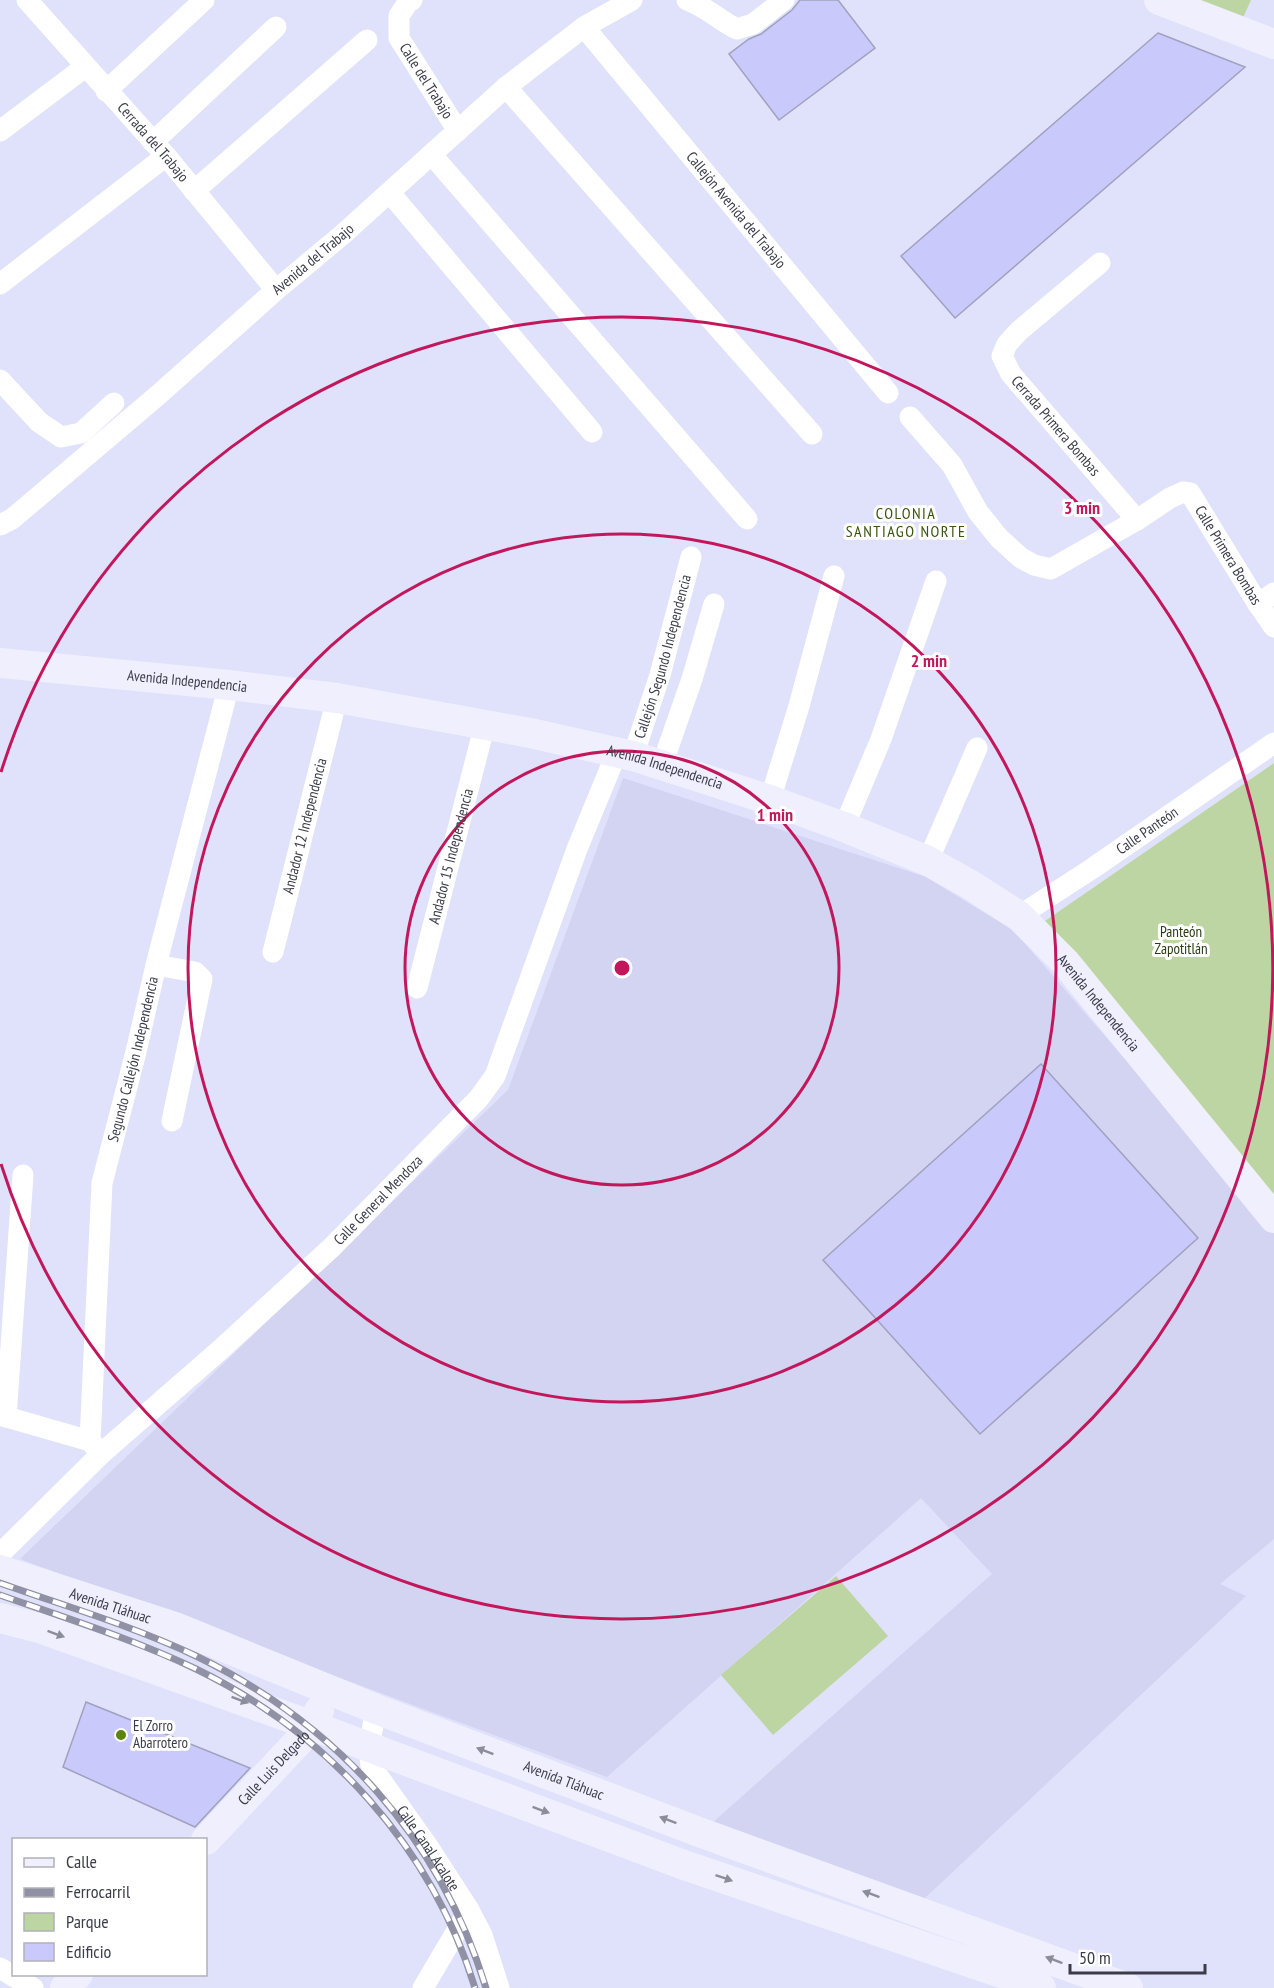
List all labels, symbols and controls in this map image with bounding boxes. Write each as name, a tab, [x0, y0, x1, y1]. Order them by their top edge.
street label: Calle del Trabajo	[396, 39, 458, 122]
street label: Cerrada del Trabajo	[114, 98, 193, 186]
street label: Callejón Avenida del Trabajo	[682, 148, 790, 272]
street label: Avenida del Trabajo	[268, 219, 357, 298]
street label: Cerrada Primera Bombas	[1008, 371, 1105, 480]
text: 3 min	[1064, 496, 1100, 519]
street label: Calle Primera Bombas	[1191, 502, 1266, 608]
district label: COLONIA SANTIAGO NORTE	[846, 503, 966, 541]
street label: Callejón Segundo Independencia	[630, 572, 695, 741]
text: 2 min	[911, 649, 947, 672]
street label: Avenida Independencia	[126, 665, 248, 696]
street label: Avenida Independencia	[605, 740, 725, 793]
street label: Andador 12 Independencia	[278, 756, 331, 896]
street label: Andador 15 Independencia	[424, 786, 477, 926]
street label: Calle Panteón	[1112, 802, 1182, 858]
text: 1 min	[757, 803, 793, 826]
park label: Panteón Zapotitlán	[1155, 922, 1207, 958]
street label: Avenida Independencia	[1053, 950, 1144, 1055]
centre of rings	[612, 958, 632, 978]
street label: Segundo Callejón Independencia	[103, 974, 162, 1144]
street label: Calle General Mendoza	[329, 1151, 426, 1249]
street label: Avenida Tláhuac	[67, 1583, 154, 1628]
one-way arrow	[47, 1630, 65, 1639]
one-way arrow	[231, 1696, 249, 1706]
place label: El Zorro Abarrotero	[133, 1716, 188, 1752]
street label: Calle Luis Delgado	[234, 1726, 313, 1809]
marker: El Zorro Abarrotero	[114, 1728, 128, 1742]
one-way arrow	[476, 1745, 494, 1755]
street label: Avenida Tláhuac	[521, 1756, 607, 1804]
street label: Calle Canal Acalote	[393, 1802, 464, 1894]
one-way arrow	[532, 1806, 550, 1815]
one-way arrow	[658, 1815, 676, 1825]
legend	[12, 1838, 207, 1976]
text: Calle	[66, 1850, 97, 1873]
one-way arrow	[715, 1874, 733, 1884]
text: Ferrocarril	[66, 1880, 131, 1903]
one-way arrow	[861, 1888, 879, 1898]
text: Parque	[66, 1910, 109, 1933]
scale bar	[1070, 1937, 1205, 1975]
text: Edificio	[66, 1940, 112, 1963]
text: 50 m	[1079, 1946, 1111, 1969]
one-way arrow	[1045, 1955, 1063, 1964]

